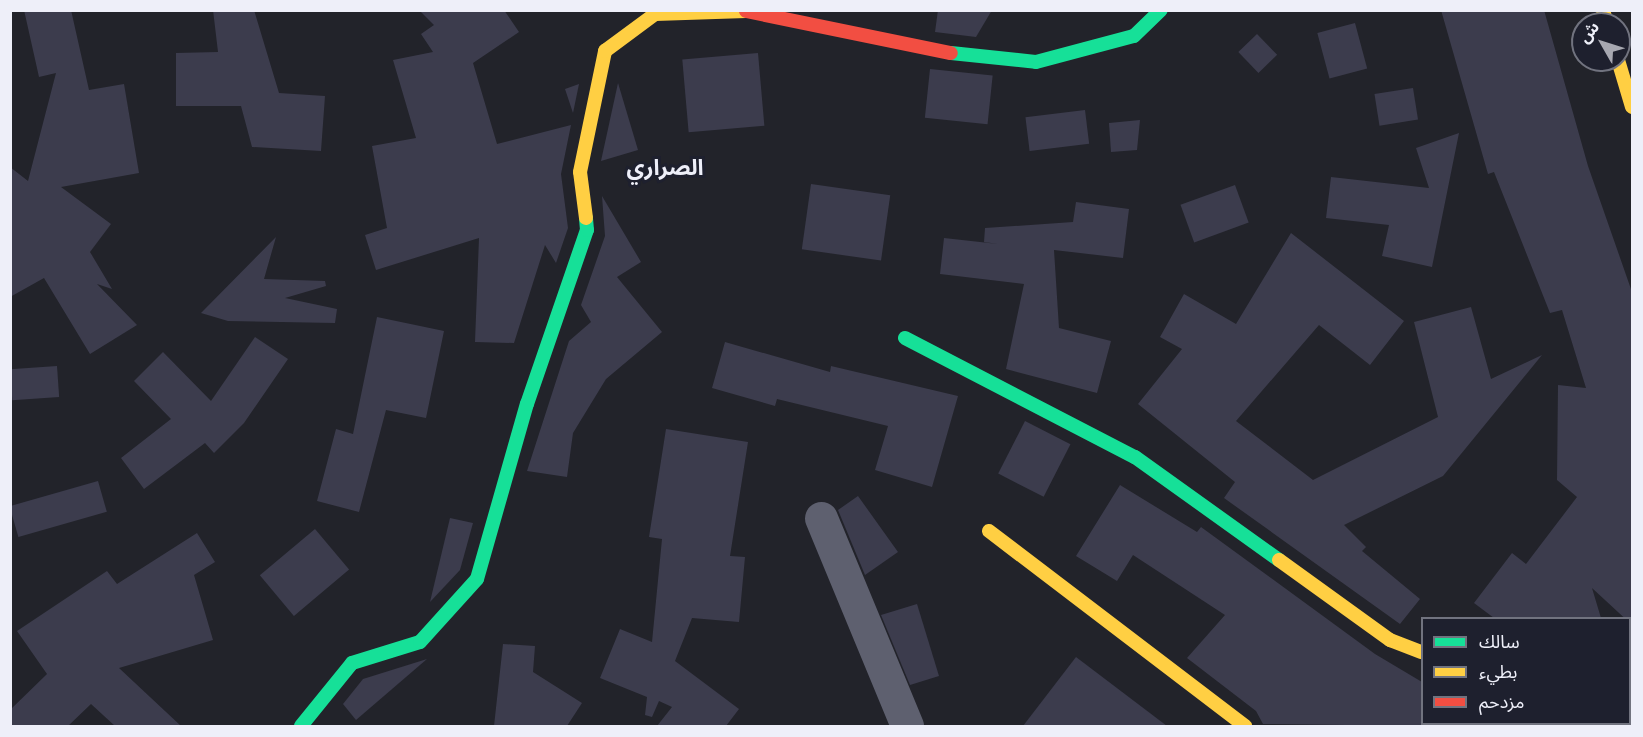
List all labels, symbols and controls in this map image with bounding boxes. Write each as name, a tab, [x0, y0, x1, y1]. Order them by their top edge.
north arrow	[1571, 12, 1631, 72]
text: ش	[1573, 16, 1604, 47]
district label: الصراري	[626, 154, 704, 180]
legend	[1421, 617, 1631, 725]
text: سالك	[1479, 629, 1520, 653]
text: بطيء	[1479, 659, 1517, 683]
text: مزدحم	[1479, 689, 1524, 713]

